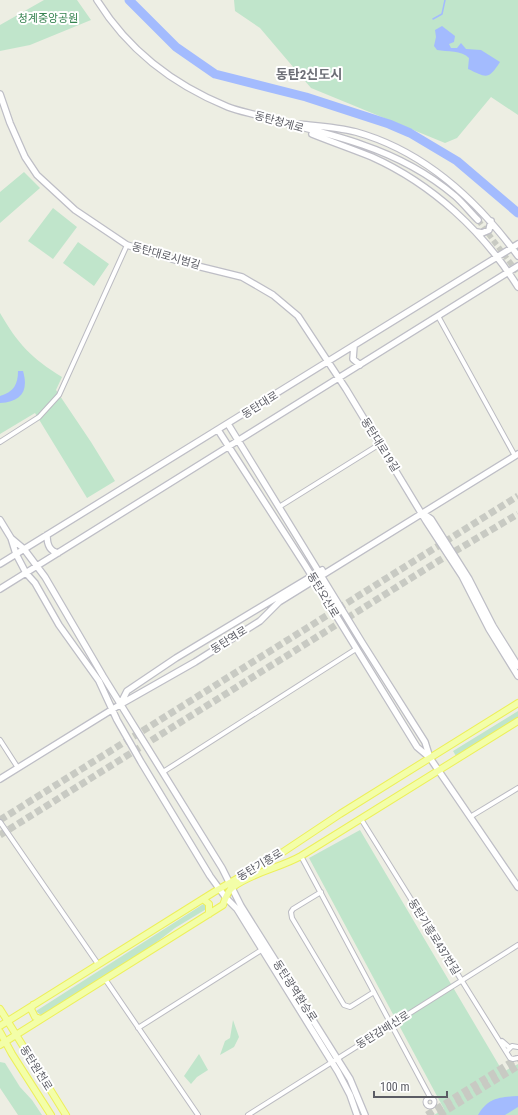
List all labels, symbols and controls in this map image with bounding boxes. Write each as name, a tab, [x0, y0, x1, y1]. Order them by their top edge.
park label: 청계중앙공원	[18, 12, 78, 25]
district label: 동탄2신도시	[276, 67, 342, 82]
street label: 동탄청계로	[253, 109, 305, 135]
street label: 동탄대로시범길	[130, 240, 202, 272]
street label: 동탄대로	[239, 389, 281, 421]
street label: 동탄대로19길	[358, 415, 402, 475]
street label: 동탄오산로	[304, 570, 342, 620]
street label: 동탄역로	[208, 624, 250, 656]
street label: 동탄기흥로	[235, 846, 285, 884]
street label: 동탄기흥로437번길	[405, 897, 463, 977]
street label: 동탄광역환승로	[270, 958, 320, 1024]
street label: 동탄감배산로	[354, 1008, 412, 1052]
street label: 동탄원천로	[17, 1043, 55, 1093]
scale bar	[374, 1073, 447, 1099]
text: 100 m	[380, 1080, 410, 1094]

